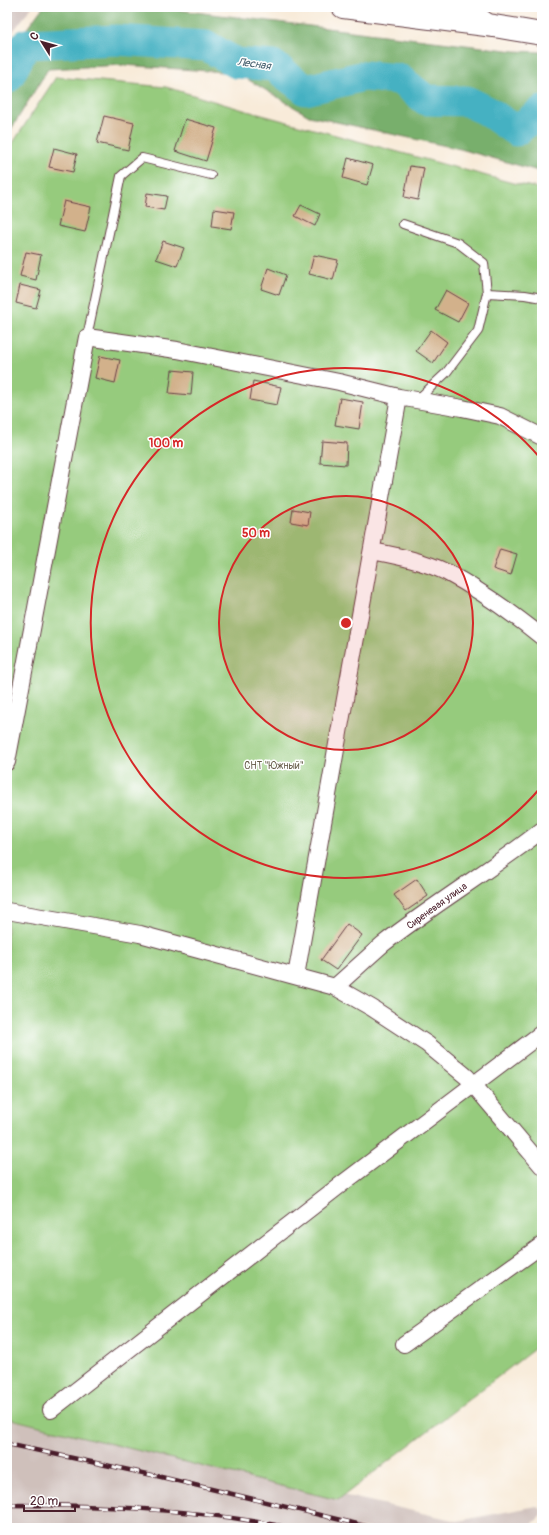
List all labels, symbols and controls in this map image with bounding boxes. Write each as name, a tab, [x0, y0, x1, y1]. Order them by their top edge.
north arrow	[22, 22, 62, 62]
text: С	[27, 29, 42, 43]
water label: Лесная	[237, 55, 273, 73]
text: 100 m	[149, 436, 184, 451]
text: 50 m	[242, 526, 270, 541]
centre of rings	[339, 616, 353, 630]
park label: СНТ "Южный"	[244, 760, 304, 772]
street label: Сиреневая улица	[405, 880, 470, 932]
scale bar	[24, 1487, 75, 1513]
text: 20 m	[30, 1494, 59, 1509]

